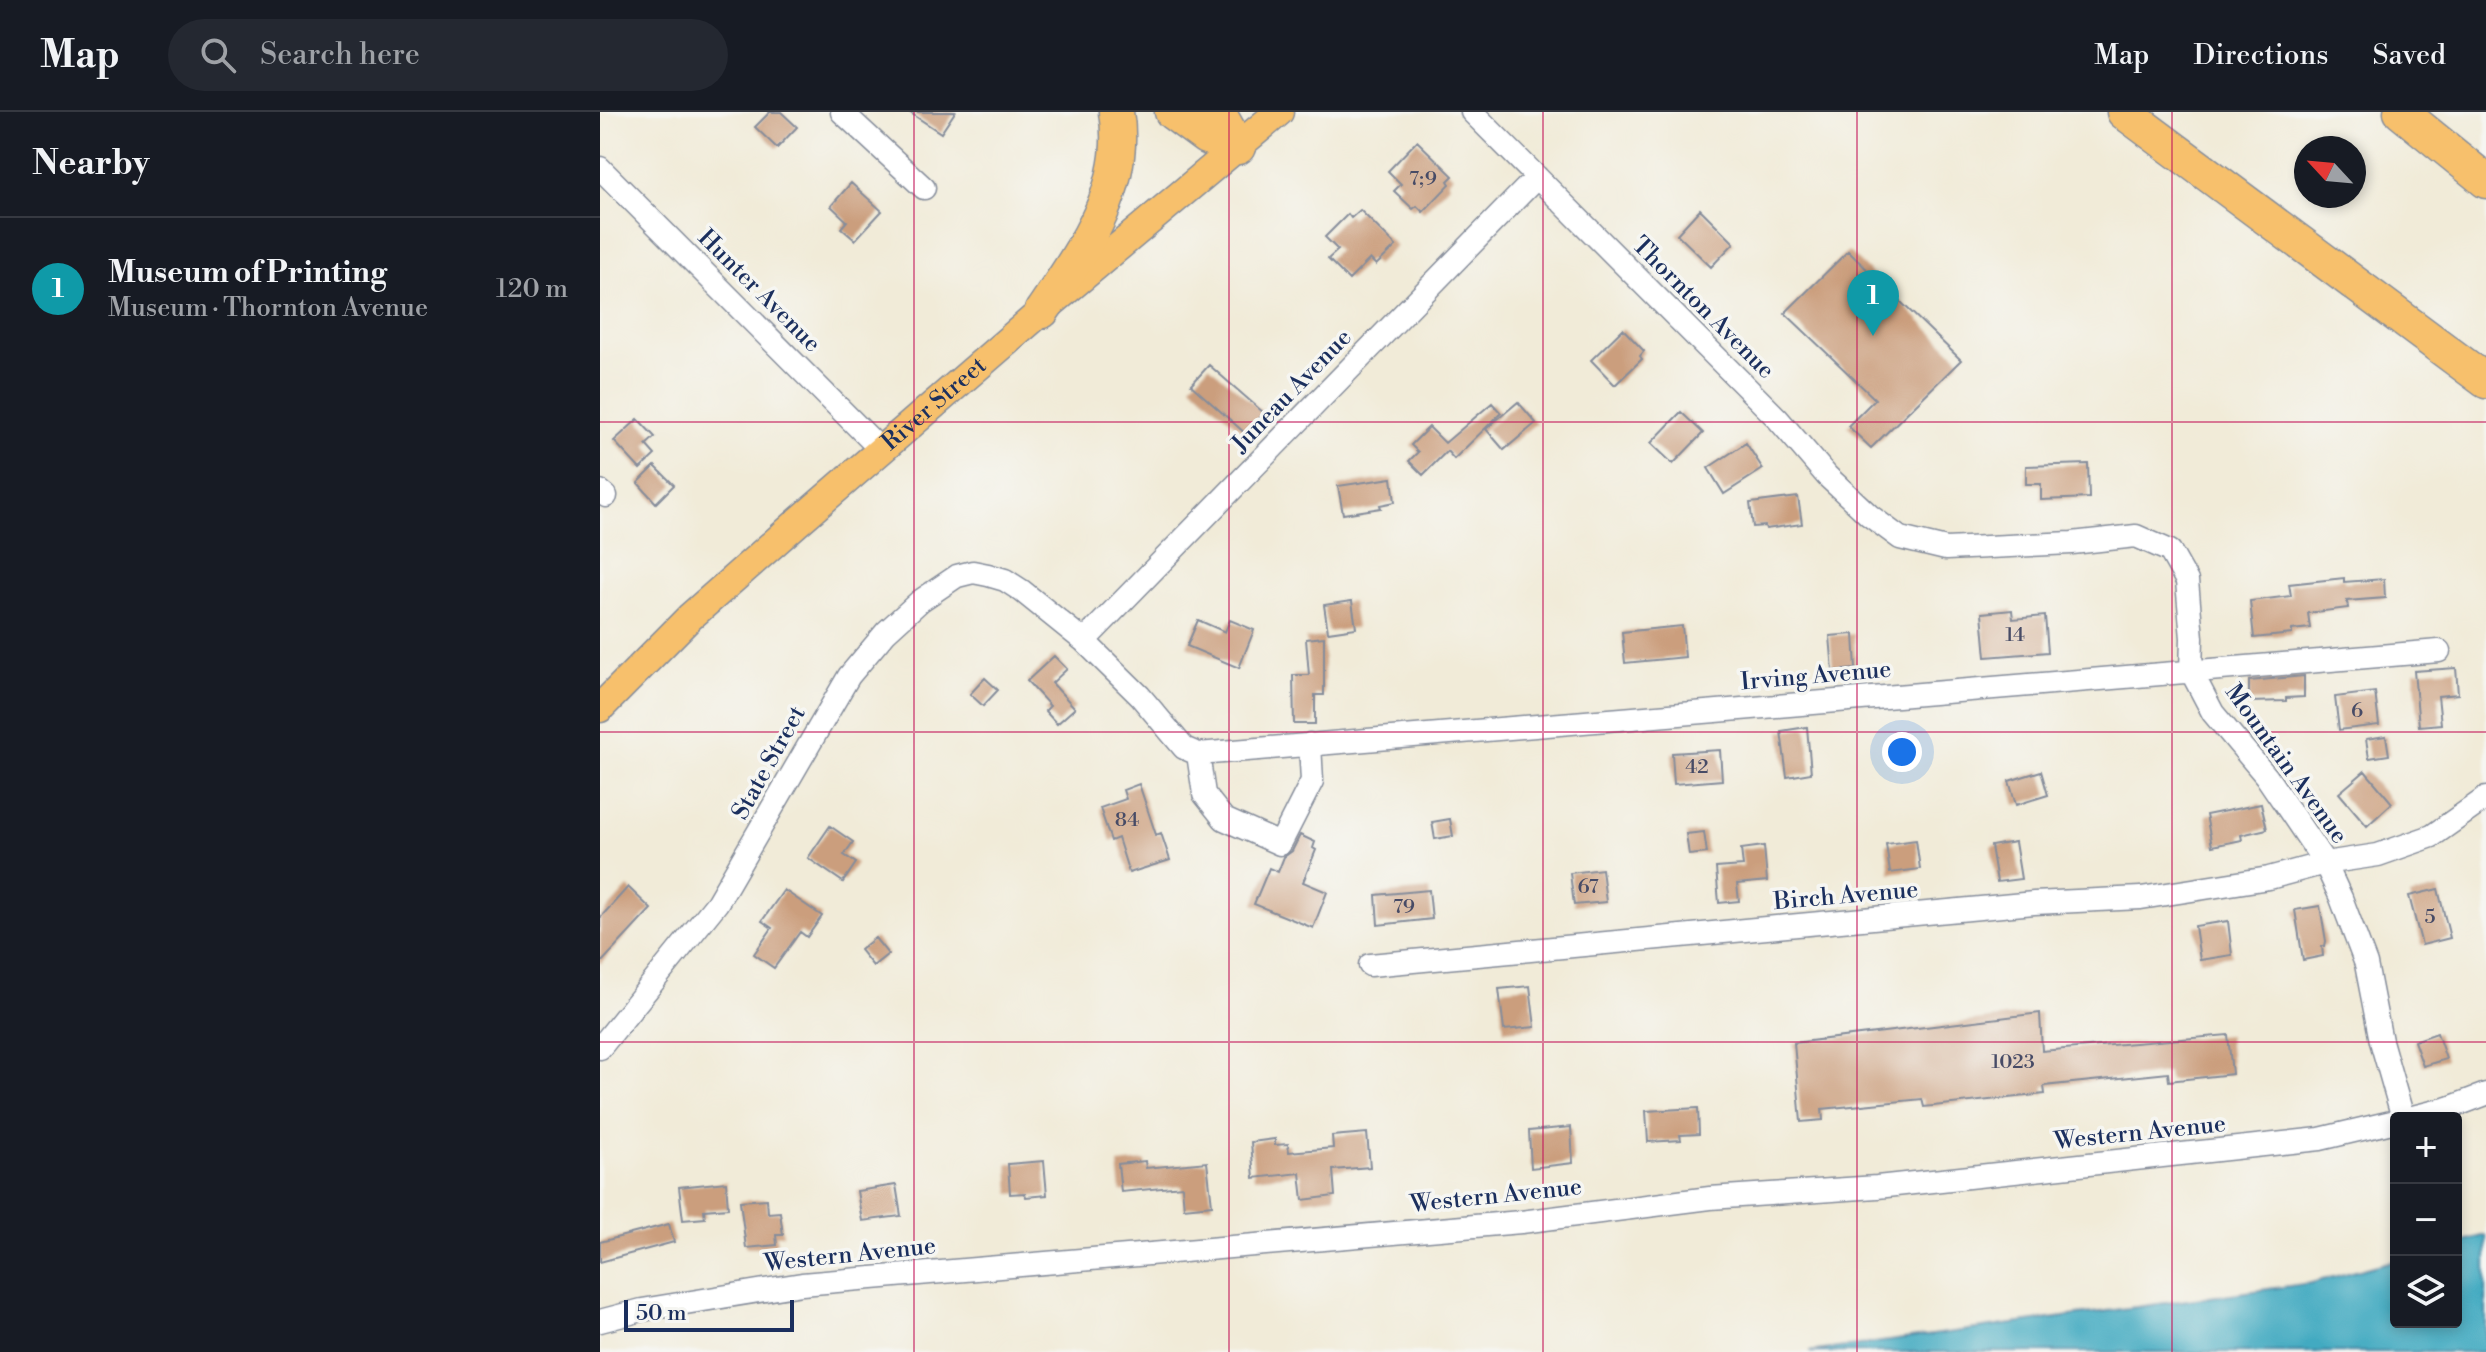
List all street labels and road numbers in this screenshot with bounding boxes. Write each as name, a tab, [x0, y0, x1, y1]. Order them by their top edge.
street label: Hunter Avenue	[691, 223, 827, 359]
street label: Thornton Avenue	[1625, 230, 1781, 386]
street label: Juneau Avenue	[1225, 323, 1358, 460]
street label: River Street	[876, 350, 993, 458]
street label: Irving Avenue	[1739, 654, 1893, 698]
street label: Mountain Avenue	[2218, 678, 2354, 850]
street label: State Street	[725, 700, 813, 825]
street label: Birch Avenue	[1771, 875, 1920, 917]
street label: Western Avenue	[2052, 1109, 2227, 1157]
street label: Western Avenue	[1408, 1172, 1583, 1220]
street label: Western Avenue	[762, 1231, 937, 1279]

